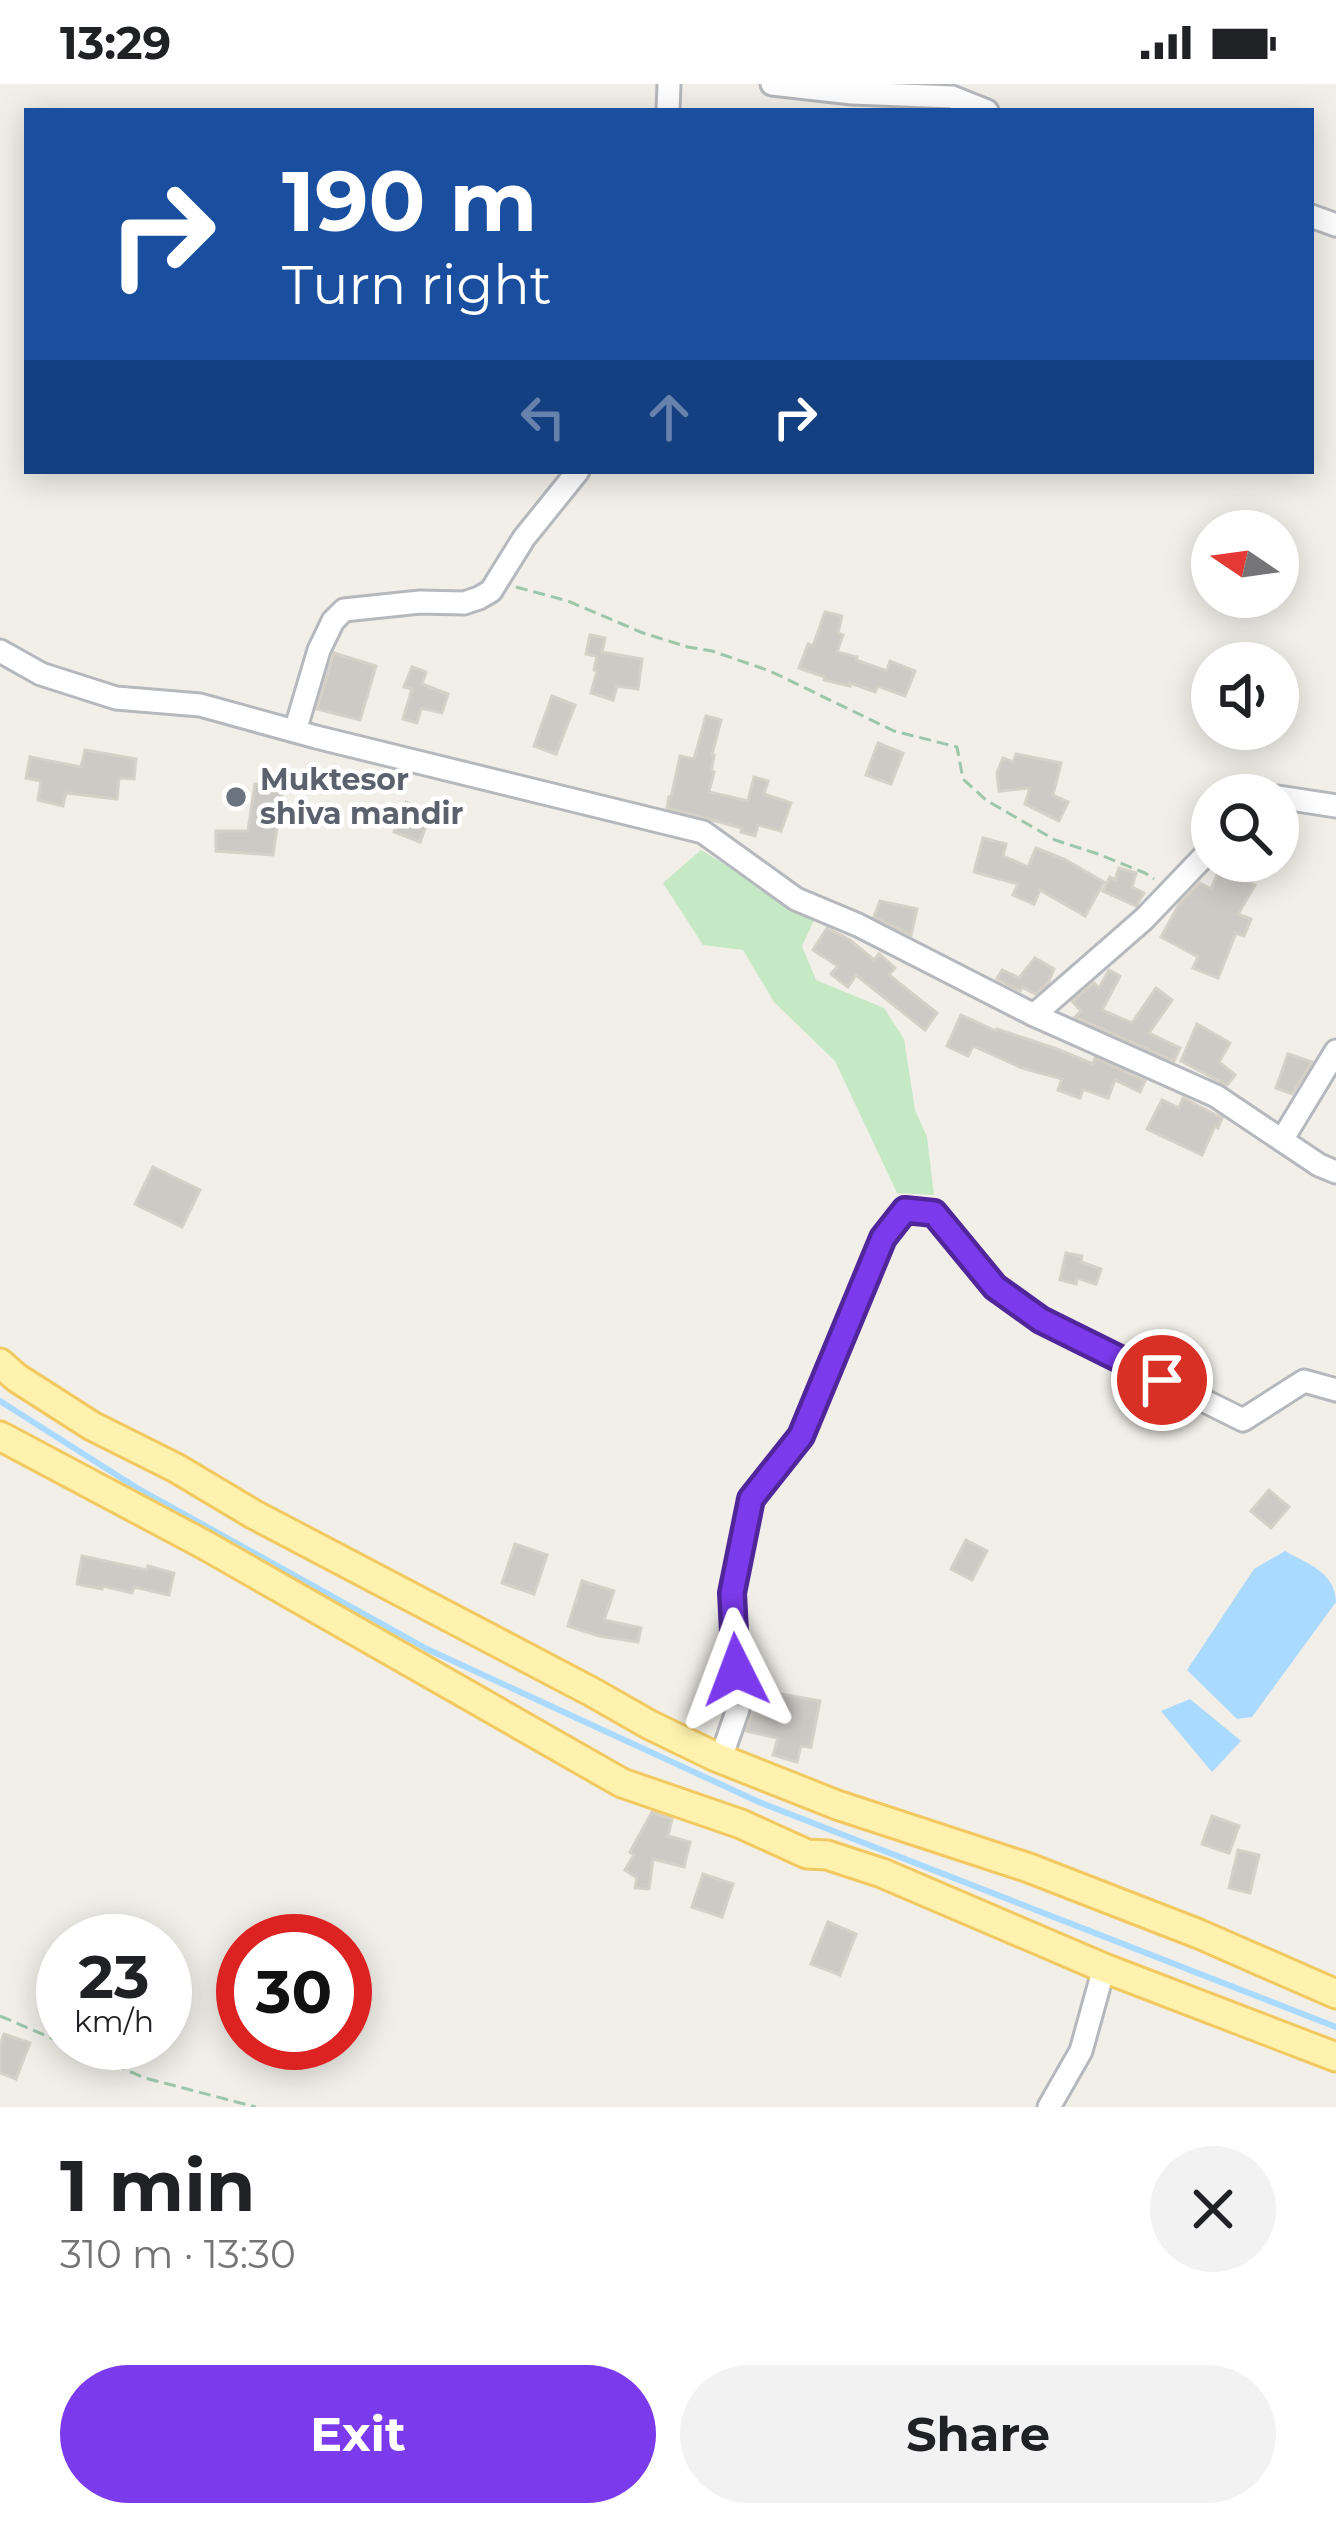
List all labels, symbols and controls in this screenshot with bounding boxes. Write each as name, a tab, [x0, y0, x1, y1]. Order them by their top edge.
text: 13:29	[60, 15, 171, 70]
text: 190 m	[282, 150, 537, 252]
icon: right	[84, 156, 240, 312]
text: Turn right	[282, 252, 552, 318]
icon: left	[510, 384, 576, 450]
icon: ahead	[636, 384, 702, 450]
icon: right	[762, 384, 828, 450]
north arrow	[1191, 510, 1299, 618]
map controls	[1191, 510, 1299, 882]
button: sound	[1191, 642, 1299, 750]
place label: Muktesor shiva mandir	[260, 761, 464, 832]
button: search	[1191, 774, 1299, 882]
marker: Muktesor shiva mandir	[223, 784, 249, 810]
pin	[1111, 1329, 1213, 1431]
icon: arrive	[1129, 1347, 1195, 1413]
position arrow	[673, 1607, 799, 1733]
speed limit sign: 30	[216, 1914, 372, 2070]
text: 23	[79, 1940, 149, 2013]
text: km/h	[74, 2003, 154, 2040]
text: 1 min	[60, 2141, 256, 2229]
button: close	[1150, 2146, 1276, 2272]
text: 310 m · 13:30	[60, 2230, 296, 2278]
button: Exit	[60, 2365, 656, 2503]
button: Share	[680, 2365, 1276, 2503]

